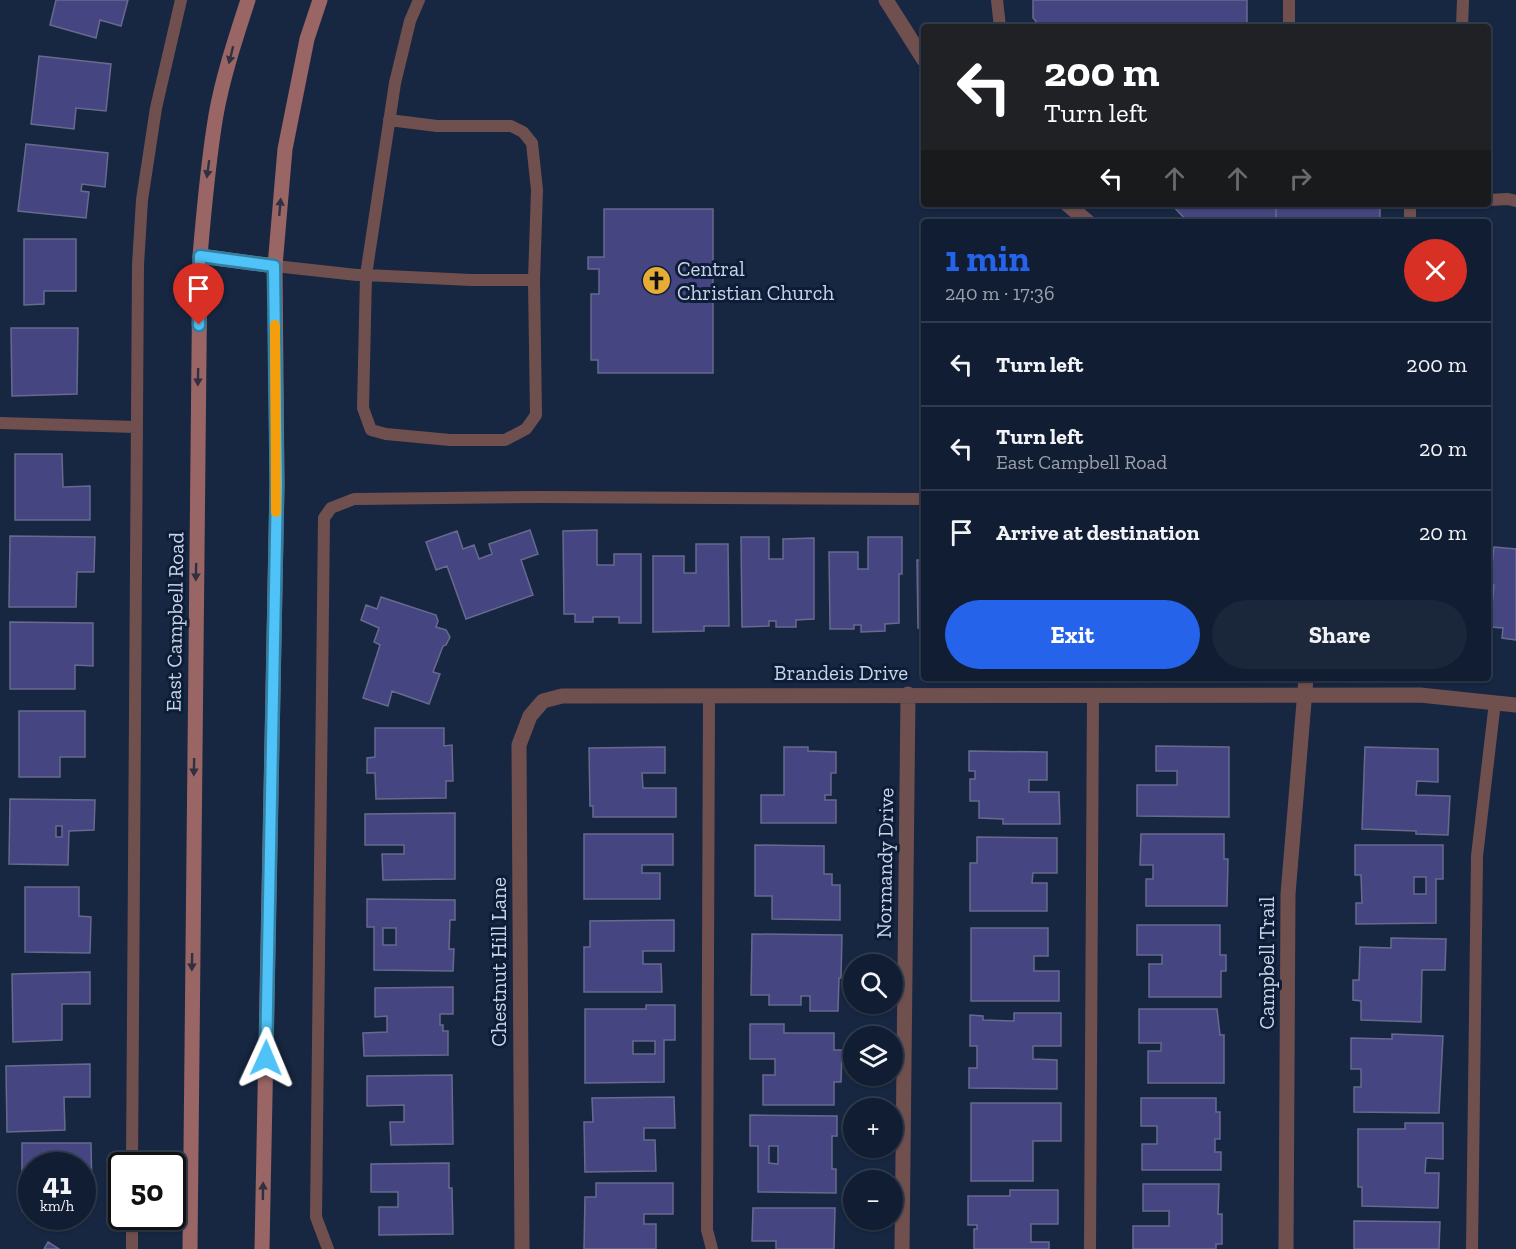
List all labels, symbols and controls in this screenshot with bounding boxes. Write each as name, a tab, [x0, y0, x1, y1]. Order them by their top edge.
one-way arrow	[226, 46, 236, 64]
text: 200 m	[1044, 46, 1160, 97]
icon: left	[945, 48, 1023, 126]
text: Turn left	[1044, 97, 1147, 129]
one-way arrow	[204, 159, 213, 178]
icon: left	[1095, 162, 1128, 195]
icon: ahead	[1158, 162, 1191, 195]
icon: ahead	[1221, 162, 1254, 195]
icon: right	[1284, 162, 1317, 195]
one-way arrow	[275, 198, 285, 217]
text: 1 min	[945, 237, 1030, 280]
button: close	[1404, 239, 1467, 302]
place label: Central Christian Church	[677, 256, 834, 305]
pin	[173, 263, 224, 325]
church icon: Central Christian Church	[640, 265, 672, 297]
icon: arrive	[182, 272, 215, 305]
text: 240 m · 17:36	[945, 281, 1055, 305]
icon: left	[945, 348, 978, 381]
text: Turn left	[996, 351, 1083, 378]
text: 200 m	[1406, 351, 1467, 378]
one-way arrow	[193, 368, 203, 387]
text: Turn left	[996, 423, 1083, 450]
icon: left	[945, 432, 978, 465]
text: 20 m	[1419, 435, 1467, 462]
text: East Campbell Road	[996, 450, 1167, 474]
icon: arrive	[945, 516, 978, 549]
text: Arrive at destination	[996, 519, 1199, 546]
text: 20 m	[1419, 519, 1467, 546]
street label: East Campbell Road	[160, 531, 189, 712]
one-way arrow	[191, 563, 201, 582]
button: Exit	[945, 600, 1200, 669]
button: Share	[1212, 600, 1467, 669]
street label: Brandeis Drive	[774, 660, 908, 685]
one-way arrow	[189, 758, 199, 777]
street label: Normandy Drive	[871, 787, 898, 939]
street label: Chestnut Hill Lane	[486, 877, 511, 1047]
street label: Campbell Trail	[1254, 896, 1279, 1030]
one-way arrow	[188, 953, 197, 972]
map controls	[843, 954, 903, 1230]
button: search	[843, 954, 903, 1014]
position arrow	[234, 1026, 298, 1090]
button: layers	[843, 1026, 903, 1086]
button: +	[843, 1098, 903, 1158]
speed limit sign: 50	[108, 1152, 186, 1230]
text: 41	[42, 1166, 72, 1202]
button: −	[843, 1170, 903, 1230]
one-way arrow	[258, 1181, 268, 1200]
text: km/h	[40, 1197, 74, 1215]

